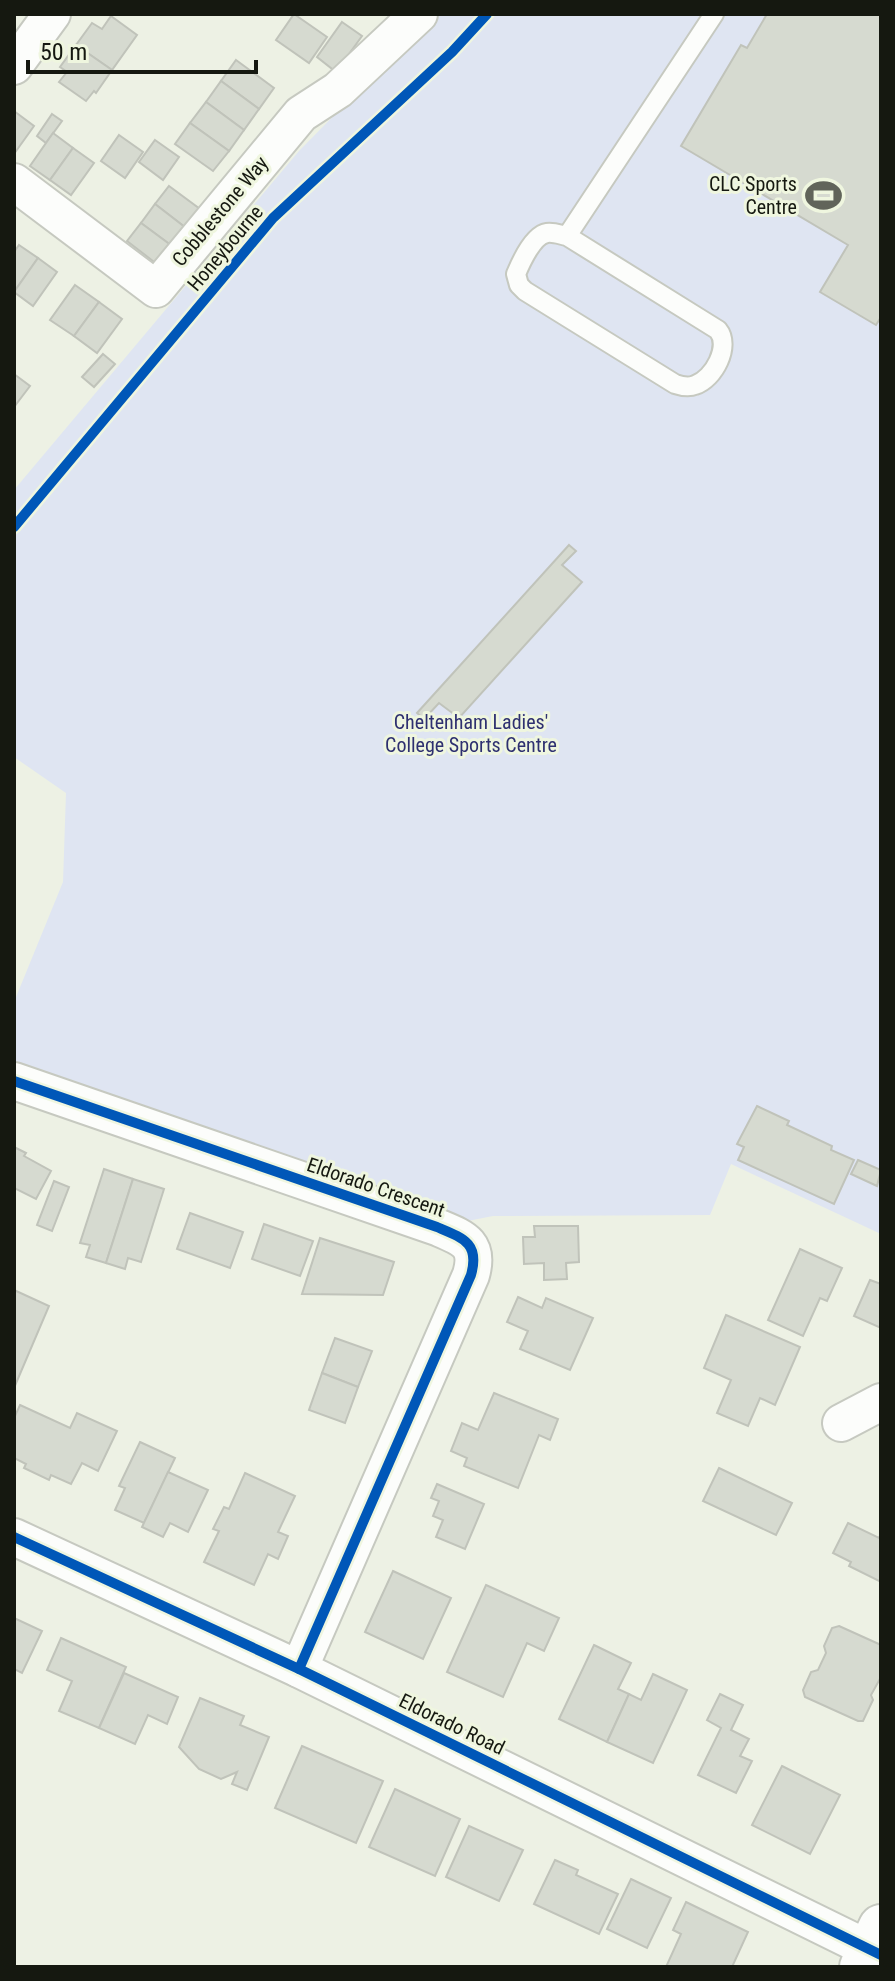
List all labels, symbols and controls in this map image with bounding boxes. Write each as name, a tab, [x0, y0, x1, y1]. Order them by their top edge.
scale bar	[28, 24, 256, 74]
text: 50 m	[40, 38, 87, 66]
street label: Cobblestone Way	[167, 151, 273, 271]
place label: CLC Sports Centre	[709, 172, 797, 219]
sports icon: CLC Sports Centre	[804, 177, 842, 215]
street label: Honeybourne	[182, 200, 268, 296]
park label: Cheltenham Ladies' College Sports Centre	[385, 710, 557, 757]
street label: Eldorado Crescent	[304, 1152, 448, 1222]
street label: Eldorado Road	[395, 1688, 509, 1760]

